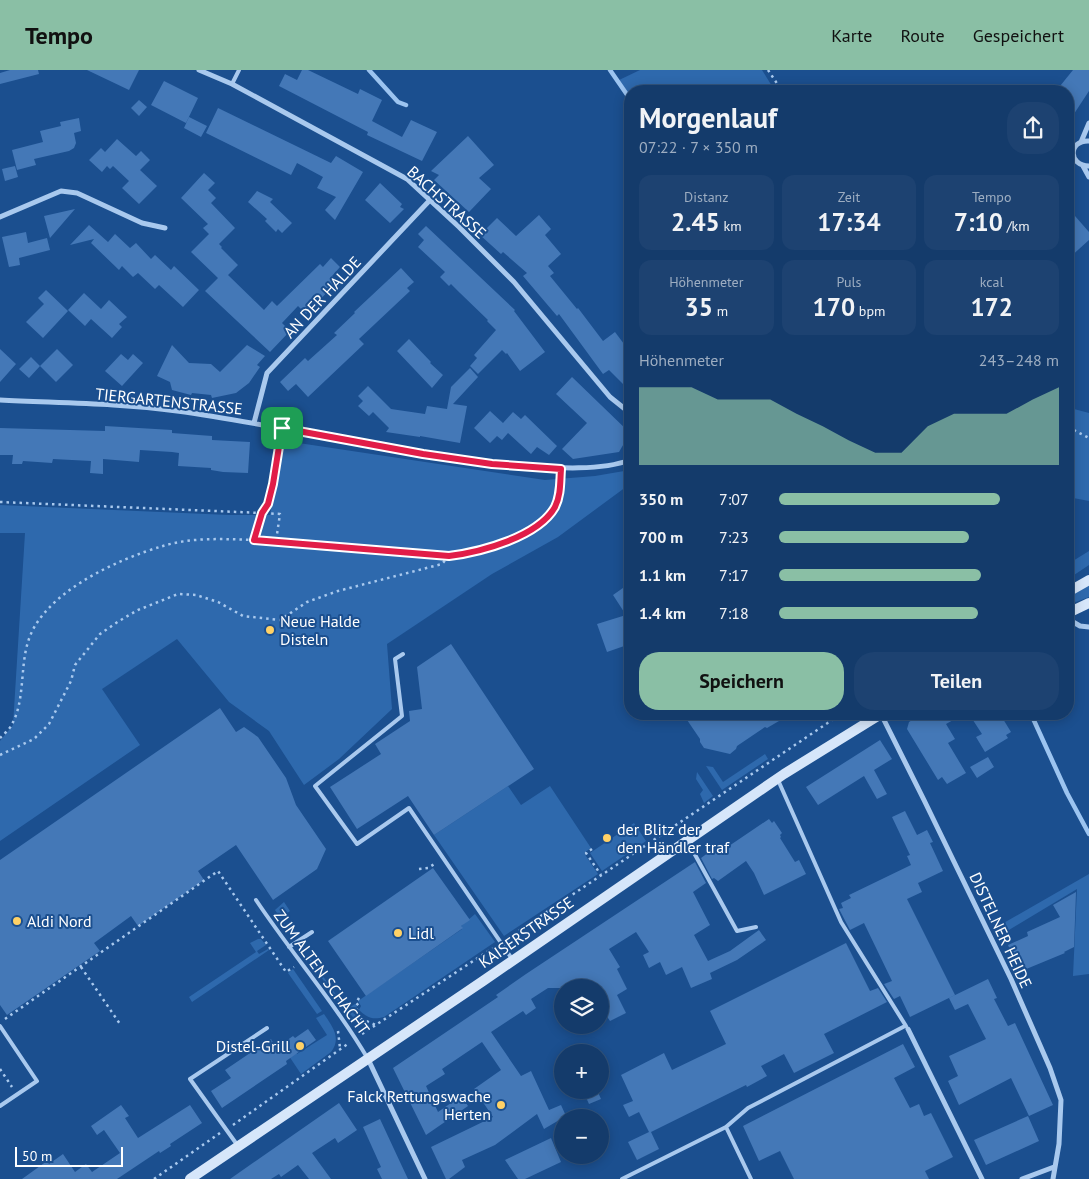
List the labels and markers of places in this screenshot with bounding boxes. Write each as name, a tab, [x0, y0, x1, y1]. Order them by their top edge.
pin	[261, 407, 303, 449]
place label: Neue Halde Disteln	[280, 611, 360, 649]
marker: Neue Halde Disteln	[264, 624, 276, 636]
place label: der Blitz der den Händler traf	[617, 819, 730, 857]
marker: der Blitz der den Händler traf	[601, 832, 613, 844]
place label: Aldi Nord	[27, 911, 92, 931]
marker: Aldi Nord	[11, 915, 23, 927]
place label: Lidl	[408, 923, 434, 943]
marker: Lidl	[392, 927, 404, 939]
place label: Distel-Grill	[216, 1036, 290, 1056]
marker: Distel-Grill	[294, 1040, 306, 1052]
place label: Falck Rettungswache Herten	[347, 1086, 491, 1124]
marker: Falck Rettungswache Herten	[495, 1099, 507, 1111]

